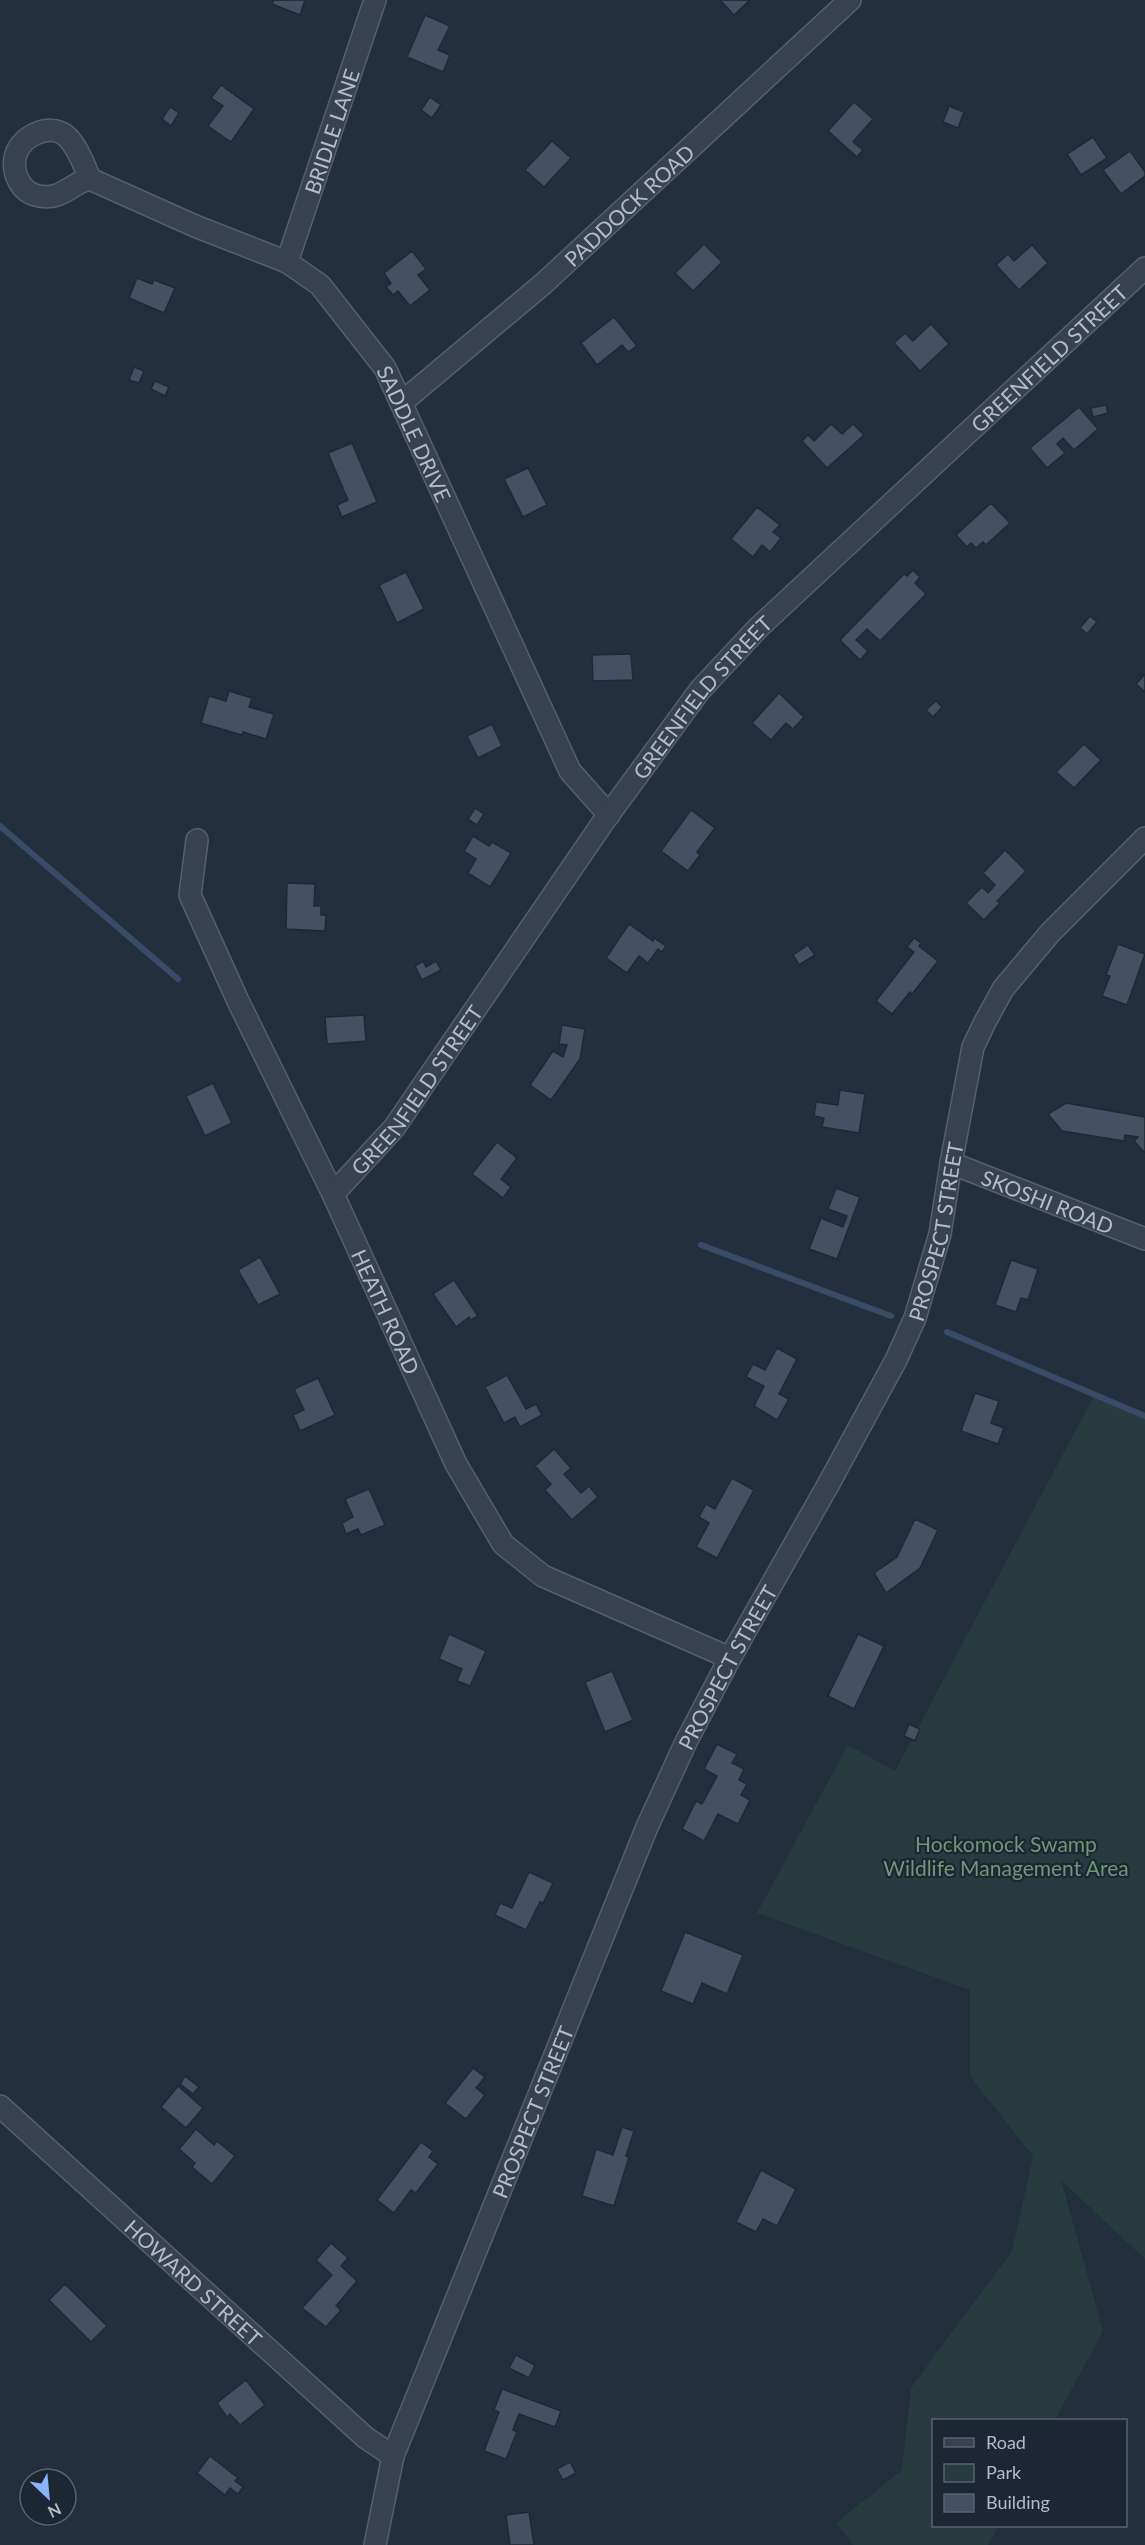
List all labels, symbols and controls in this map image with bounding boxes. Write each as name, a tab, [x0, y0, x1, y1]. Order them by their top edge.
street label: BRIDLE LANE	[298, 66, 364, 197]
street label: PADDOCK ROAD	[559, 139, 699, 271]
street label: GREENFIELD STREET	[965, 278, 1132, 437]
street label: SADDLE DRIVE	[373, 361, 457, 505]
street label: GREENFIELD STREET	[627, 609, 777, 783]
street label: GREENFIELD STREET	[345, 1000, 487, 1179]
street label: PROSPECT STREET	[902, 1139, 967, 1324]
street label: SKOSHI ROAD	[978, 1164, 1117, 1238]
street label: HEATH ROAD	[347, 1245, 426, 1378]
street label: PROSPECT STREET	[672, 1580, 782, 1753]
park label: Hockomock Swamp Wildlife Management Area	[883, 1831, 1129, 1880]
street label: PROSPECT STREET	[486, 2022, 578, 2201]
street label: HOWARD STREET	[121, 2214, 268, 2351]
legend	[932, 2419, 1127, 2527]
text: Road	[986, 2431, 1026, 2453]
text: Park	[986, 2461, 1022, 2483]
north arrow	[18, 2467, 78, 2527]
text: Building	[986, 2491, 1050, 2513]
text: N	[45, 2500, 64, 2522]

